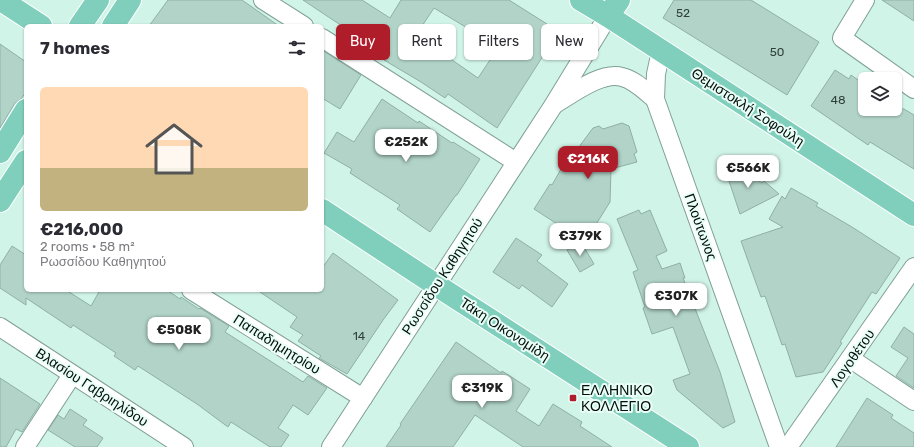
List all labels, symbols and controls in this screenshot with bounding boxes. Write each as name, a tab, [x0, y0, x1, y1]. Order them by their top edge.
house number: 52	[676, 6, 690, 20]
chip: Buy	[336, 24, 390, 60]
chip: Rent	[398, 24, 456, 60]
chip: Filters	[464, 24, 533, 60]
chip: New	[541, 24, 598, 60]
icon: filters	[286, 37, 308, 59]
text: 7 homes	[40, 38, 110, 58]
house number: 50	[770, 45, 784, 59]
street label: Θεμιστοκλή Σοφούλη	[688, 65, 807, 150]
map controls	[858, 72, 902, 116]
button: layers	[858, 72, 902, 116]
house number: 48	[830, 93, 846, 107]
icon: home	[138, 113, 210, 185]
pin: €252K	[378, 129, 434, 163]
text: €252K	[384, 134, 428, 149]
pin: €216K	[560, 146, 616, 180]
text: €216K	[567, 151, 609, 166]
pin: €566K	[720, 155, 776, 189]
text: €566K	[726, 160, 770, 175]
street label: Πλούτωνος	[681, 191, 721, 263]
street label: Ρωσσίδου Καθηγητού	[398, 215, 487, 338]
text: €216,000	[40, 219, 123, 239]
pin: €379K	[552, 223, 608, 257]
text: €379K	[558, 228, 602, 243]
text: 2 rooms · 58 m²	[40, 239, 135, 254]
text: Ρωσσίδου Καθηγητού	[40, 254, 166, 269]
pin: €307K	[648, 283, 704, 317]
text: €307K	[654, 288, 698, 303]
street label: Τάκη Οικονομίδη	[457, 294, 553, 365]
street label: Παπαδημητρίου	[230, 311, 323, 378]
pin: €508K	[151, 317, 207, 351]
text: €508K	[157, 322, 201, 337]
street label: Λογοθέτου	[826, 326, 879, 390]
house number: 14	[353, 329, 366, 343]
street label: Βλασίου Γαβριηλίδου	[32, 345, 151, 430]
pin: €319K	[454, 375, 510, 409]
text: €319K	[461, 380, 503, 395]
place label: ΕΛΛΗΝΙΚΟ ΚΟΛΛΕΓΙΟ	[581, 382, 653, 415]
marker: ΕΛΛΗΝΙΚΟ ΚΟΛΛΕΓΙΟ	[568, 393, 578, 403]

